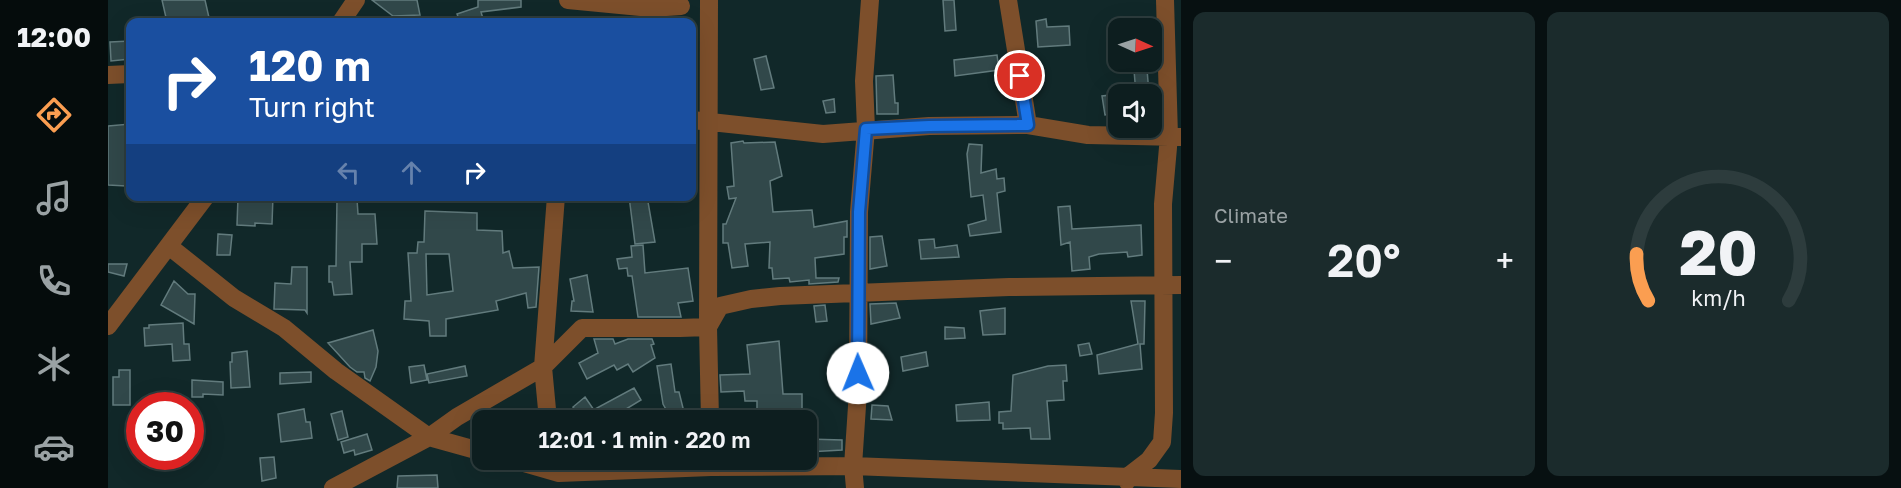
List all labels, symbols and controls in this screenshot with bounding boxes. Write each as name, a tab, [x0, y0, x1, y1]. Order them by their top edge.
north arrow	[1108, 18, 1162, 72]
map controls	[1108, 18, 1162, 138]
text: 12:00	[17, 21, 91, 53]
text: 120 m	[249, 40, 371, 90]
icon: right	[150, 42, 228, 120]
pin	[994, 50, 1045, 101]
icon: arrive	[1003, 59, 1036, 92]
button: sound	[1108, 84, 1162, 138]
text: Turn right	[249, 91, 375, 123]
icon: directions	[33, 94, 75, 136]
icon: left	[332, 156, 365, 189]
icon: ahead	[395, 156, 428, 189]
icon: right	[458, 156, 491, 189]
icon: music	[33, 177, 75, 219]
text: Climate	[1214, 203, 1288, 227]
text: 20	[1679, 214, 1757, 289]
text: 20°	[1327, 233, 1401, 287]
text: −	[1214, 241, 1232, 280]
text: +	[1496, 241, 1514, 280]
icon: phone	[33, 260, 75, 302]
text: km/h	[1691, 285, 1745, 311]
position arrow	[826, 341, 890, 405]
icon: climate	[33, 343, 75, 385]
speed limit sign: 30	[126, 392, 204, 470]
icon: car	[33, 426, 75, 468]
text: 12:01 · 1 min · 220 m	[538, 426, 751, 453]

